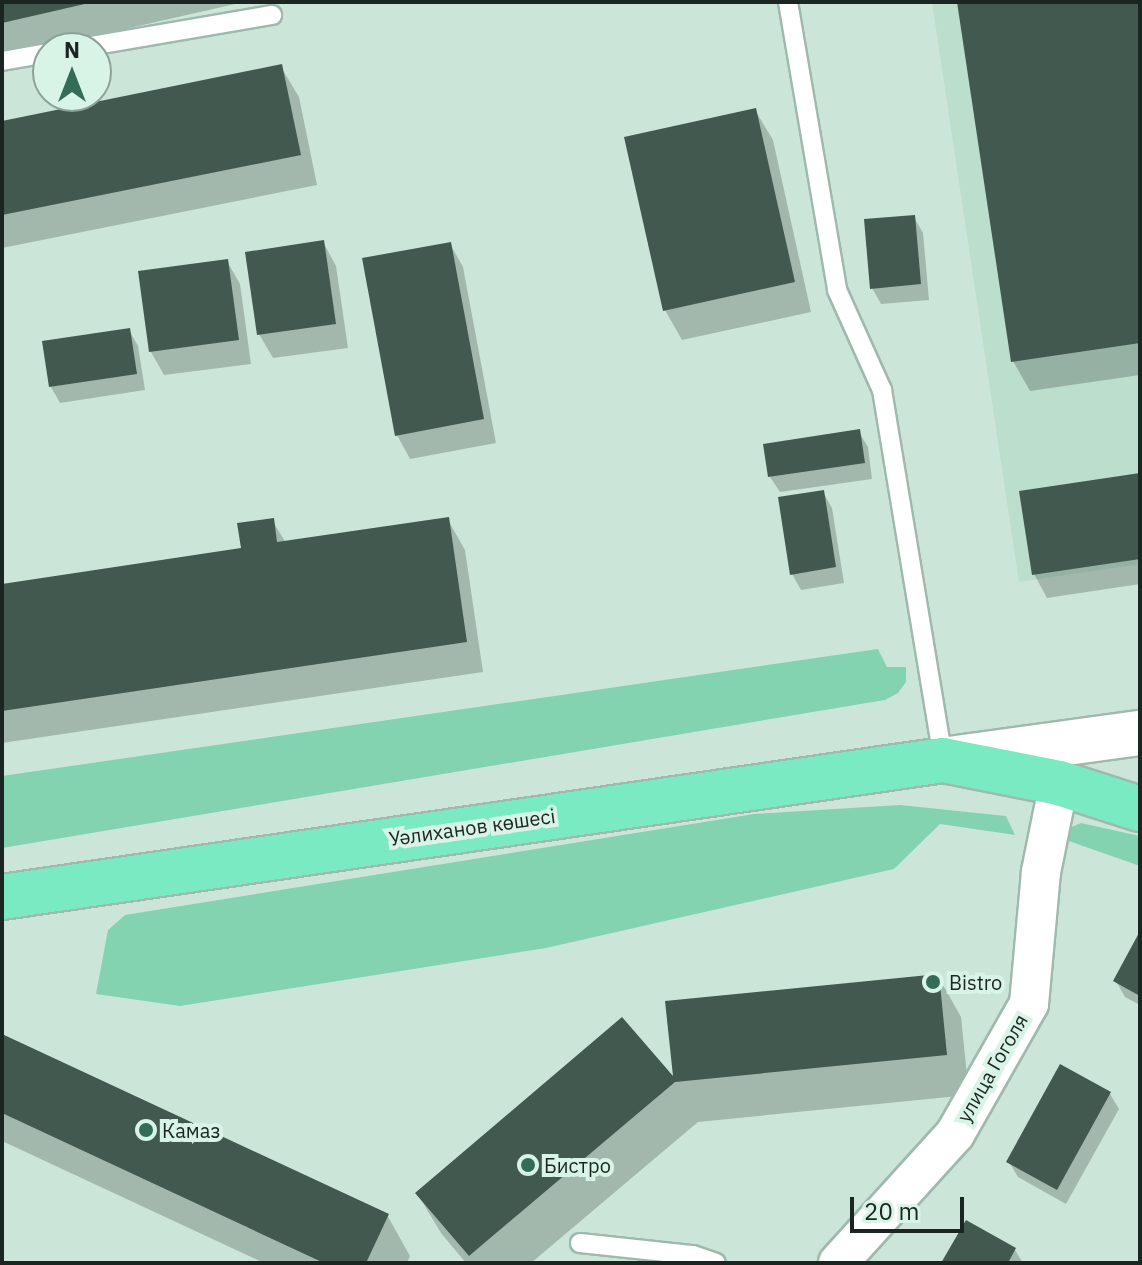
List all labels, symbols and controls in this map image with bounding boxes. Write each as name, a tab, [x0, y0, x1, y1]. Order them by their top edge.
north arrow	[32, 32, 112, 112]
text: N	[64, 35, 80, 64]
street label: Уәлиханов көшесі	[387, 803, 557, 851]
place label: Bistro	[949, 970, 1002, 994]
marker: Bistro	[924, 973, 942, 991]
street label: улица Гоголя	[951, 1010, 1033, 1126]
place label: Камаз	[162, 1118, 220, 1142]
marker: Камаз	[137, 1121, 155, 1139]
place label: Бистро	[544, 1153, 611, 1177]
marker: Бистро	[519, 1156, 537, 1174]
scale bar	[854, 1181, 968, 1231]
text: 20 m	[864, 1195, 919, 1227]

